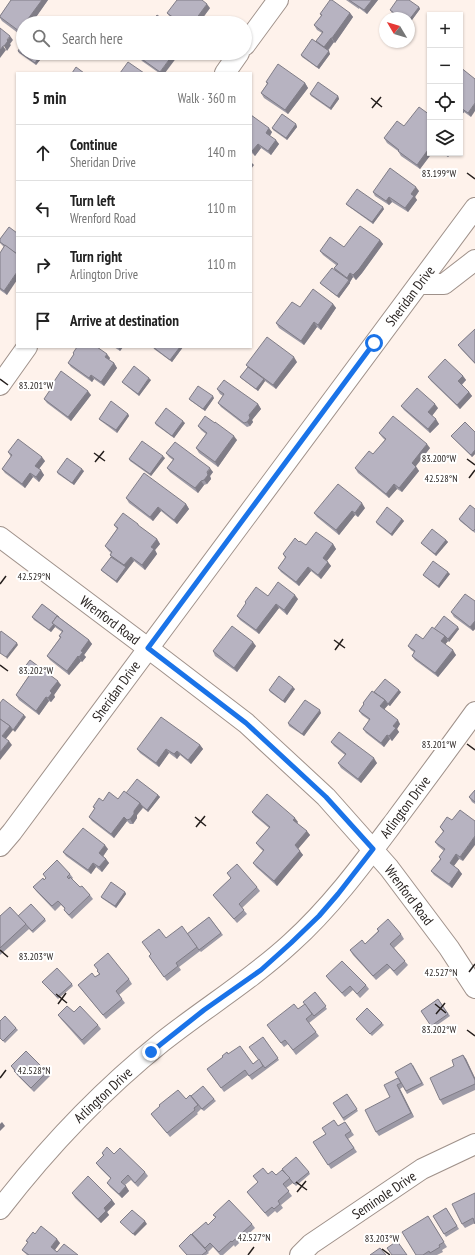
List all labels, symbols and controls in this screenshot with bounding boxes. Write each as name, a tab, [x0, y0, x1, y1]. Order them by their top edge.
north arrow	[379, 12, 415, 48]
map controls	[427, 12, 463, 156]
button: +	[427, 12, 463, 48]
search box	[16, 16, 252, 60]
icon: search	[30, 27, 52, 49]
text: Search here	[62, 29, 123, 48]
button: −	[427, 48, 463, 84]
button: locate	[427, 84, 463, 120]
text: 5 min	[32, 87, 66, 109]
text: Walk · 360 m	[178, 90, 236, 107]
button: layers	[427, 120, 463, 156]
text: Continue	[70, 135, 117, 154]
icon: ahead	[32, 142, 54, 164]
text: 140 m	[207, 144, 236, 161]
text: Sheridan Drive	[70, 154, 136, 171]
text: 83.199°W	[422, 167, 456, 180]
text: Turn left	[70, 191, 115, 210]
icon: left	[32, 198, 54, 220]
text: 110 m	[207, 200, 236, 217]
text: Wrenford Road	[70, 210, 136, 227]
text: Turn right	[70, 247, 122, 266]
icon: right	[32, 254, 54, 276]
text: 110 m	[207, 256, 236, 273]
street label: Sheridan Drive	[381, 262, 439, 330]
text: Arlington Drive	[70, 266, 138, 283]
icon: arrive	[32, 310, 54, 332]
text: Arrive at destination	[70, 311, 179, 330]
route start	[365, 334, 383, 352]
text: 83.201°W	[19, 379, 53, 392]
text: 83.200°W	[422, 452, 456, 465]
text: 42.528°N	[424, 472, 458, 485]
text: 42.529°N	[17, 570, 51, 583]
street label: Wrenford Road	[76, 591, 144, 649]
street label: Sheridan Drive	[88, 657, 144, 725]
text: 83.202°W	[19, 664, 53, 677]
text: 83.201°W	[422, 738, 456, 751]
street label: Arlington Drive	[376, 772, 434, 842]
street label: Wrenford Road	[380, 861, 438, 929]
text: 83.203°W	[19, 950, 53, 963]
text: 42.527°N	[424, 966, 458, 979]
text: 83.202°W	[422, 1023, 456, 1036]
route end	[142, 1043, 160, 1061]
street label: Arlington Drive	[70, 1063, 136, 1127]
text: 42.528°N	[17, 1064, 51, 1077]
street label: Seminole Drive	[348, 1167, 420, 1223]
text: 42.527°N	[237, 1231, 271, 1244]
text: 83.203°W	[365, 1232, 399, 1245]

